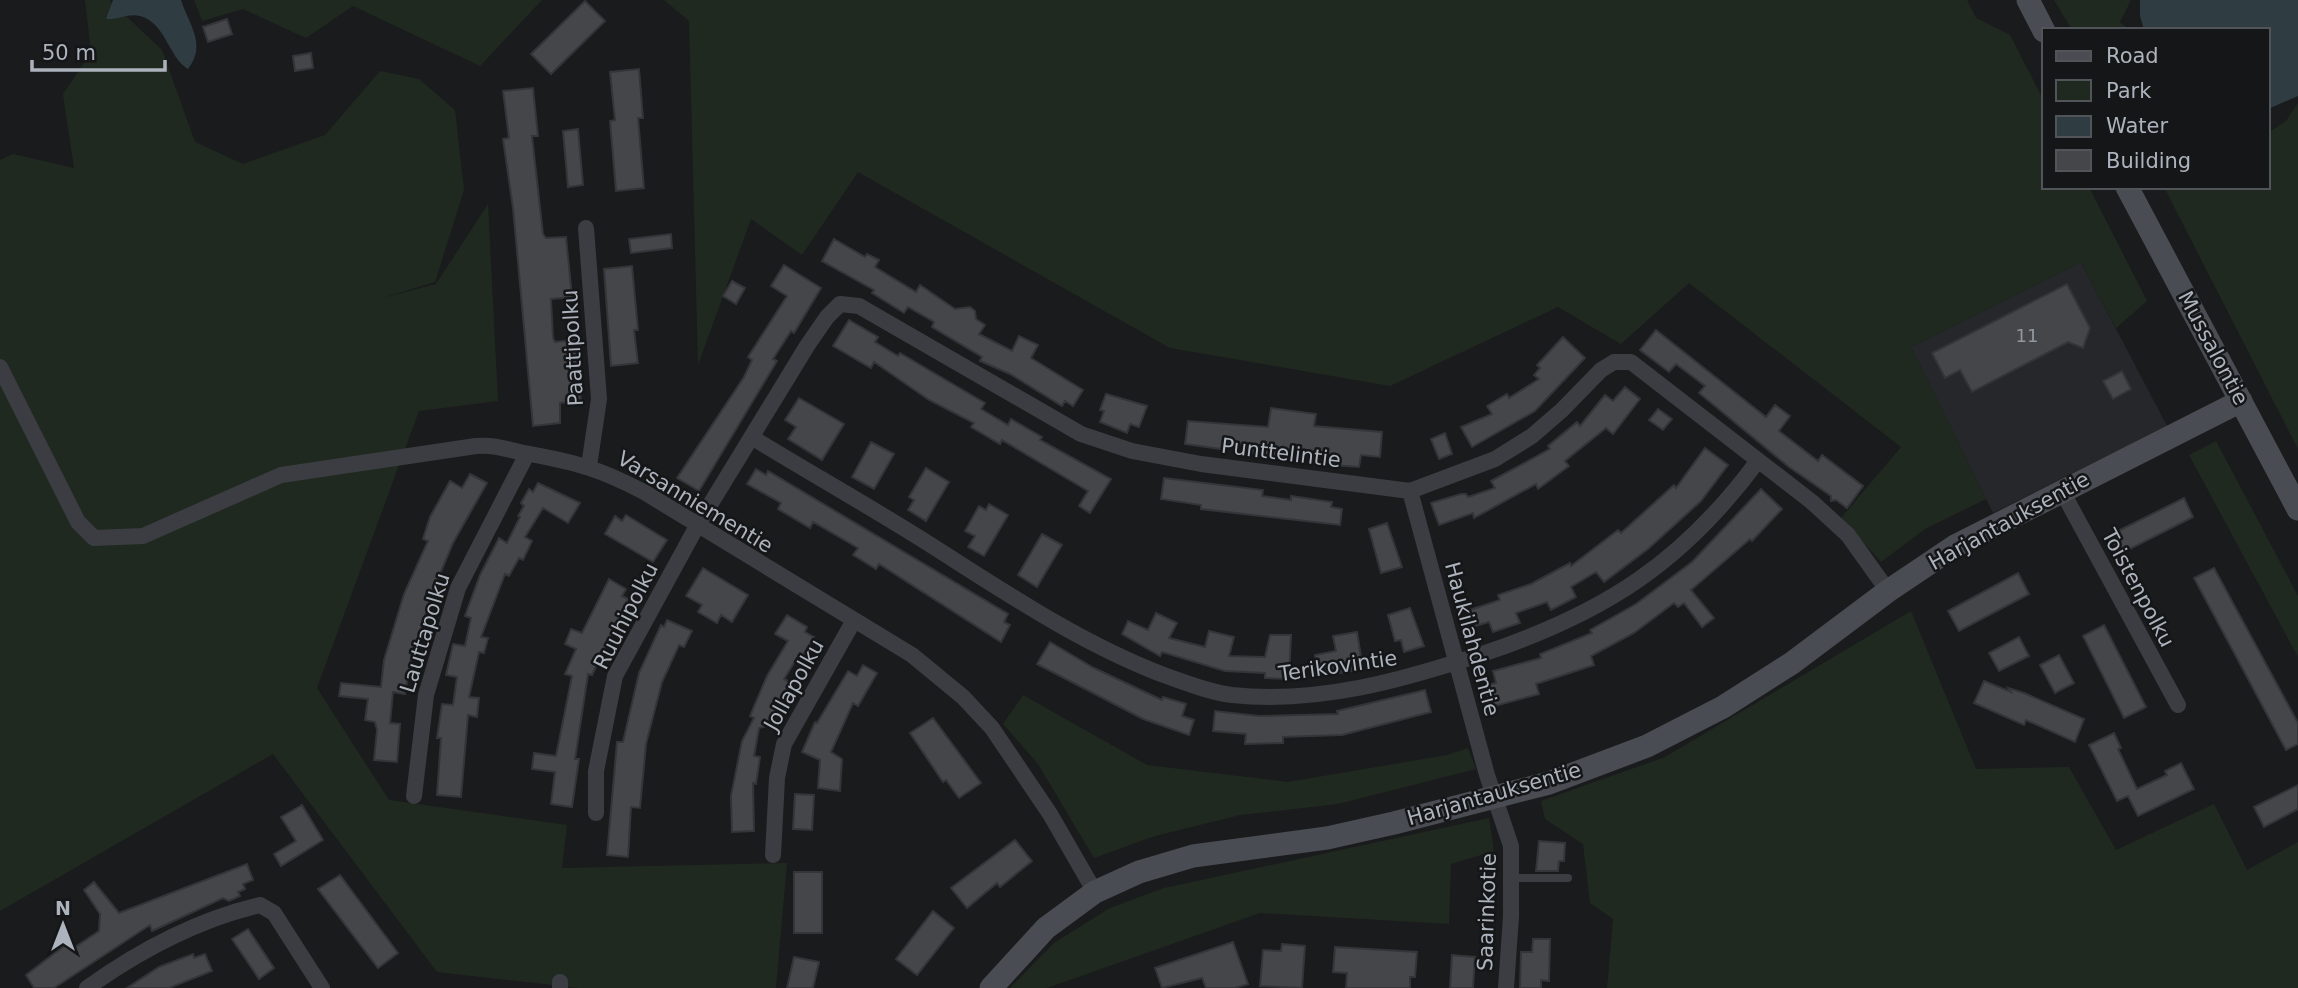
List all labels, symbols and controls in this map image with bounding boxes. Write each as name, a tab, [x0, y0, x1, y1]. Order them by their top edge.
scale bar	[32, 28, 164, 72]
legend	[2042, 28, 2270, 189]
text: 50 m	[42, 41, 96, 65]
text: Road	[2106, 44, 2159, 68]
text: Park	[2106, 79, 2152, 103]
text: Water	[2106, 114, 2168, 138]
text: Building	[2106, 149, 2191, 173]
street label: Mussalontie	[2173, 287, 2253, 409]
street label: Paattipolku	[558, 289, 588, 407]
house number: 11	[2016, 325, 2038, 346]
street label: Punttelintie	[1220, 434, 1342, 472]
street label: Varsanniementie	[613, 446, 777, 558]
street label: Harjantauksentie	[1924, 467, 2094, 575]
street label: Toistenpolku	[2096, 524, 2179, 651]
street label: Ruuhipolku	[589, 559, 663, 673]
street label: Haukilahdentie	[1440, 559, 1504, 719]
street label: Lauttapolku	[395, 570, 455, 696]
street label: Jollapolku	[758, 635, 829, 736]
street label: Terikovintie	[1276, 646, 1399, 686]
street label: Harjantauksentie	[1404, 758, 1584, 830]
street label: Saarinkotie	[1473, 853, 1501, 971]
north arrow	[28, 890, 98, 960]
text: N	[55, 897, 71, 919]

